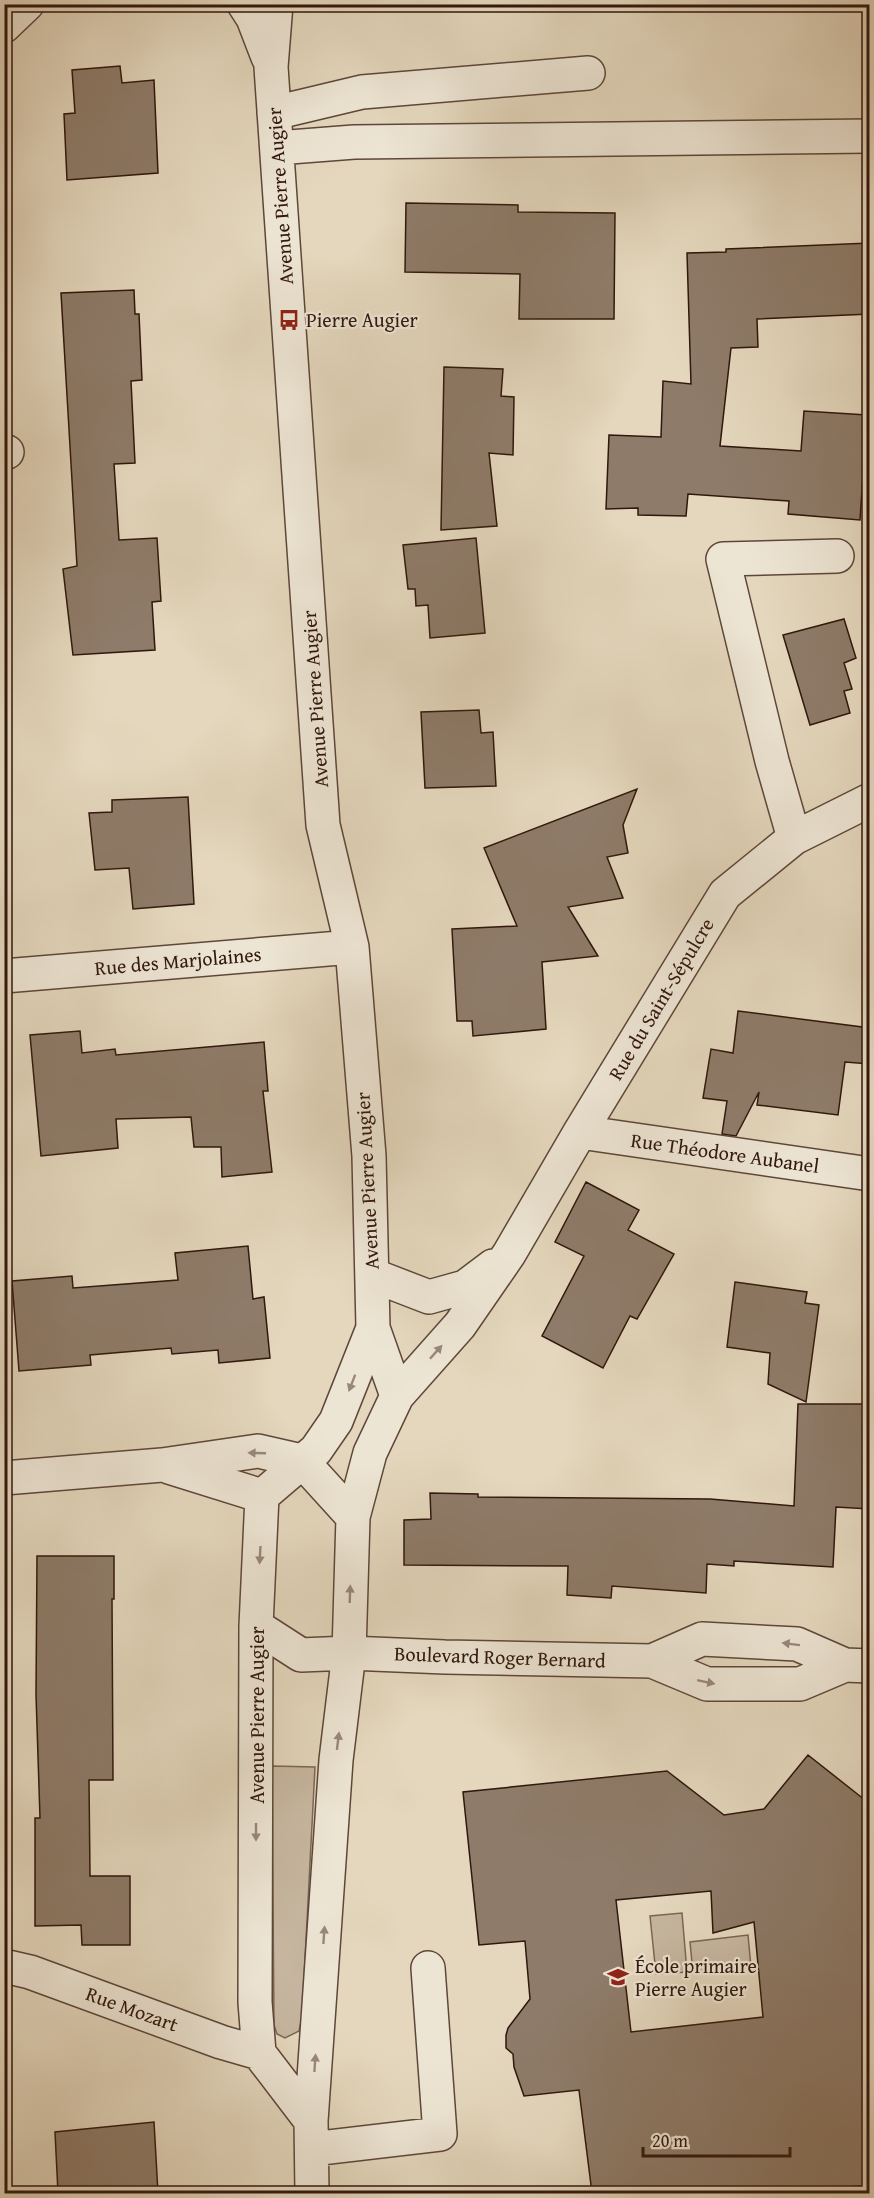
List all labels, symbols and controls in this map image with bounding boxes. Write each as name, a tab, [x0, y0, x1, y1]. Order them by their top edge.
street label: Avenue Pierre Augier	[259, 106, 300, 286]
place label: Pierre Augier	[306, 305, 418, 334]
bus stop icon: Pierre Augier	[277, 308, 301, 332]
street label: Avenue Pierre Augier	[294, 609, 335, 789]
street label: Rue du Saint-Sépulcre	[601, 912, 721, 1085]
street label: Rue des Marjolaines	[93, 939, 263, 982]
street label: Avenue Pierre Augier	[347, 1092, 386, 1271]
street label: Rue Théodore Aubanel	[629, 1125, 821, 1180]
one-way arrow	[429, 1345, 442, 1360]
one-way arrow	[346, 1374, 356, 1392]
one-way arrow	[247, 1448, 266, 1458]
one-way arrow	[255, 1545, 264, 1564]
one-way arrow	[346, 1585, 355, 1604]
street label: Avenue Pierre Augier	[242, 1626, 271, 1804]
street label: Boulevard Roger Bernard	[394, 1638, 607, 1675]
one-way arrow	[781, 1640, 800, 1649]
one-way arrow	[697, 1678, 716, 1687]
one-way arrow	[333, 1731, 343, 1750]
one-way arrow	[252, 1822, 261, 1841]
one-way arrow	[319, 1926, 329, 1945]
place label: École primaire Pierre Augier	[635, 1951, 757, 2003]
school or university icon: École primaire Pierre Augier	[606, 1965, 630, 1989]
street label: Rue Mozart	[82, 1978, 182, 2039]
one-way arrow	[311, 2053, 320, 2072]
scale bar	[643, 2120, 790, 2158]
text: 20 m	[652, 2127, 688, 2154]

